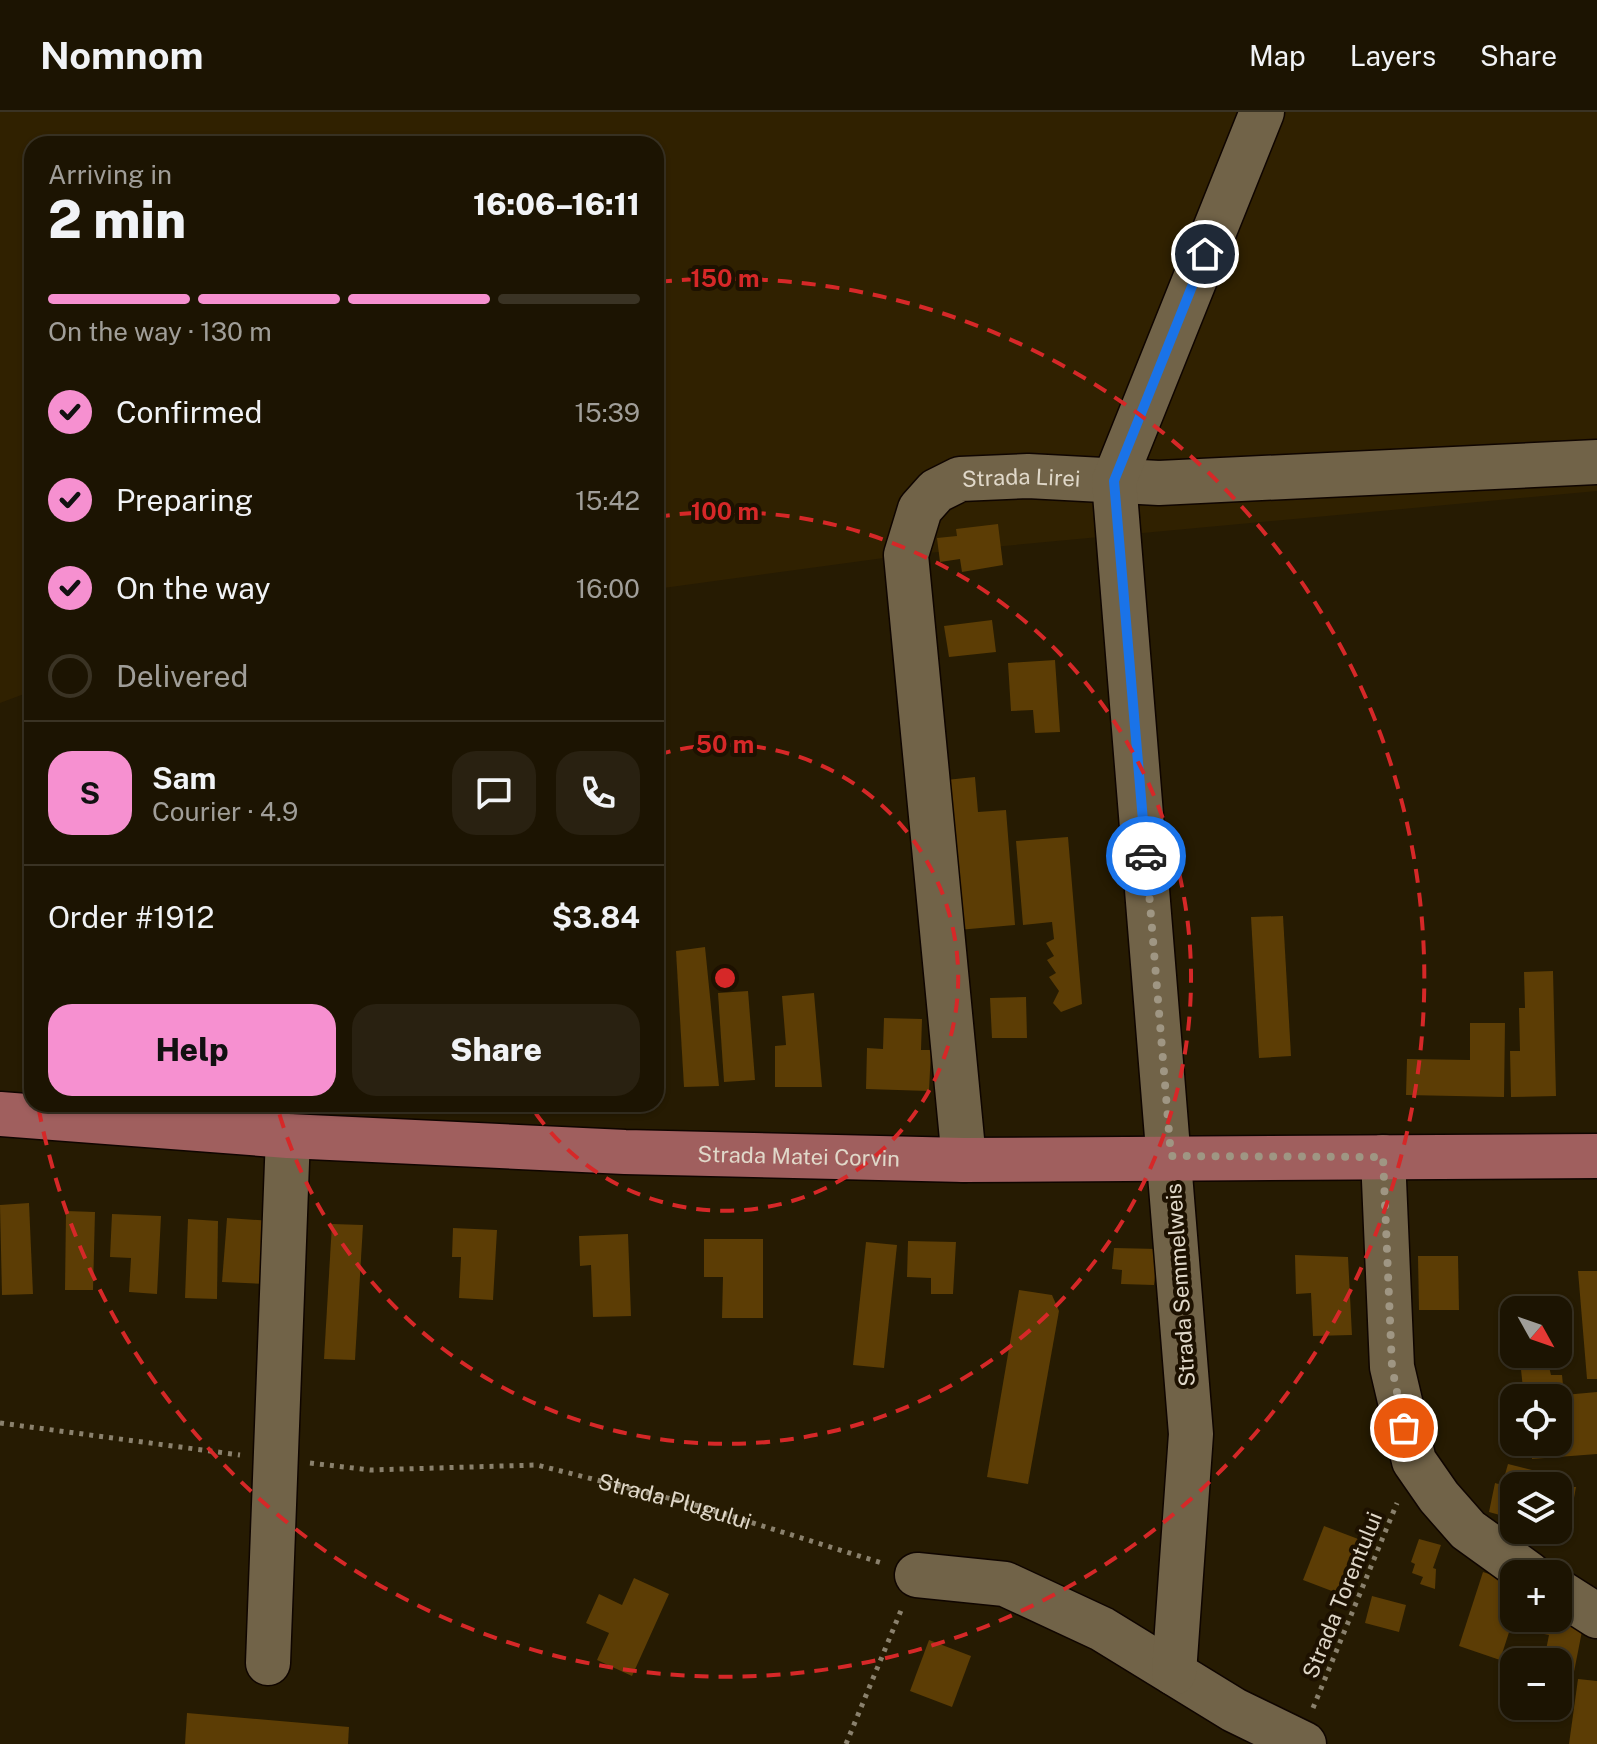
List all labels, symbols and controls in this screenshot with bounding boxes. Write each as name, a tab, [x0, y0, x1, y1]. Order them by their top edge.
text: Nomnom	[40, 33, 204, 78]
text: Map	[1249, 39, 1306, 72]
text: Layers	[1350, 39, 1436, 72]
text: Share	[1480, 39, 1557, 72]
text: Arriving in	[48, 159, 172, 190]
text: 16:06–16:11	[473, 186, 640, 222]
text: 2 min	[48, 189, 186, 250]
pin	[1171, 220, 1239, 288]
icon: home	[1183, 232, 1227, 276]
text: 150 m	[691, 264, 759, 292]
text: On the way · 130 m	[48, 316, 272, 347]
icon: check	[48, 390, 92, 434]
text: Confirmed	[116, 394, 262, 430]
text: 15:39	[574, 397, 640, 428]
street label: Strada Lirei	[961, 463, 1081, 492]
icon: check	[48, 478, 92, 522]
text: Preparing	[116, 482, 253, 518]
text: 15:42	[575, 485, 640, 516]
text: 100 m	[691, 497, 759, 525]
icon: check	[48, 566, 92, 610]
text: On the way	[116, 570, 270, 606]
text: 16:00	[576, 573, 640, 604]
text: Delivered	[116, 658, 248, 694]
text: 50 m	[696, 730, 754, 758]
button: chat	[452, 751, 536, 835]
button: phone	[556, 751, 640, 835]
text: Sam	[152, 760, 216, 796]
text: S	[80, 775, 100, 811]
text: Courier · 4.9	[152, 796, 298, 827]
courier	[1106, 816, 1186, 896]
icon: car	[1124, 834, 1168, 878]
text: Order #1912	[48, 899, 214, 935]
text: $3.84	[552, 899, 640, 935]
centre of rings	[711, 964, 739, 992]
button: Help	[48, 1004, 336, 1096]
button: Share	[352, 1004, 640, 1096]
street label: Strada Matei Corvin	[697, 1141, 900, 1171]
street label: Strada Semmelweis	[1160, 1182, 1200, 1388]
north arrow	[1500, 1296, 1572, 1368]
map controls	[1500, 1296, 1572, 1720]
button: locate	[1500, 1384, 1572, 1456]
pin	[1370, 1394, 1438, 1462]
icon: bag	[1382, 1406, 1426, 1450]
street label: Strada Plugului	[595, 1468, 755, 1535]
button: layers	[1500, 1472, 1572, 1544]
street label: Strada Torentului	[1297, 1508, 1387, 1682]
button: +	[1500, 1560, 1572, 1632]
button: −	[1500, 1648, 1572, 1720]

